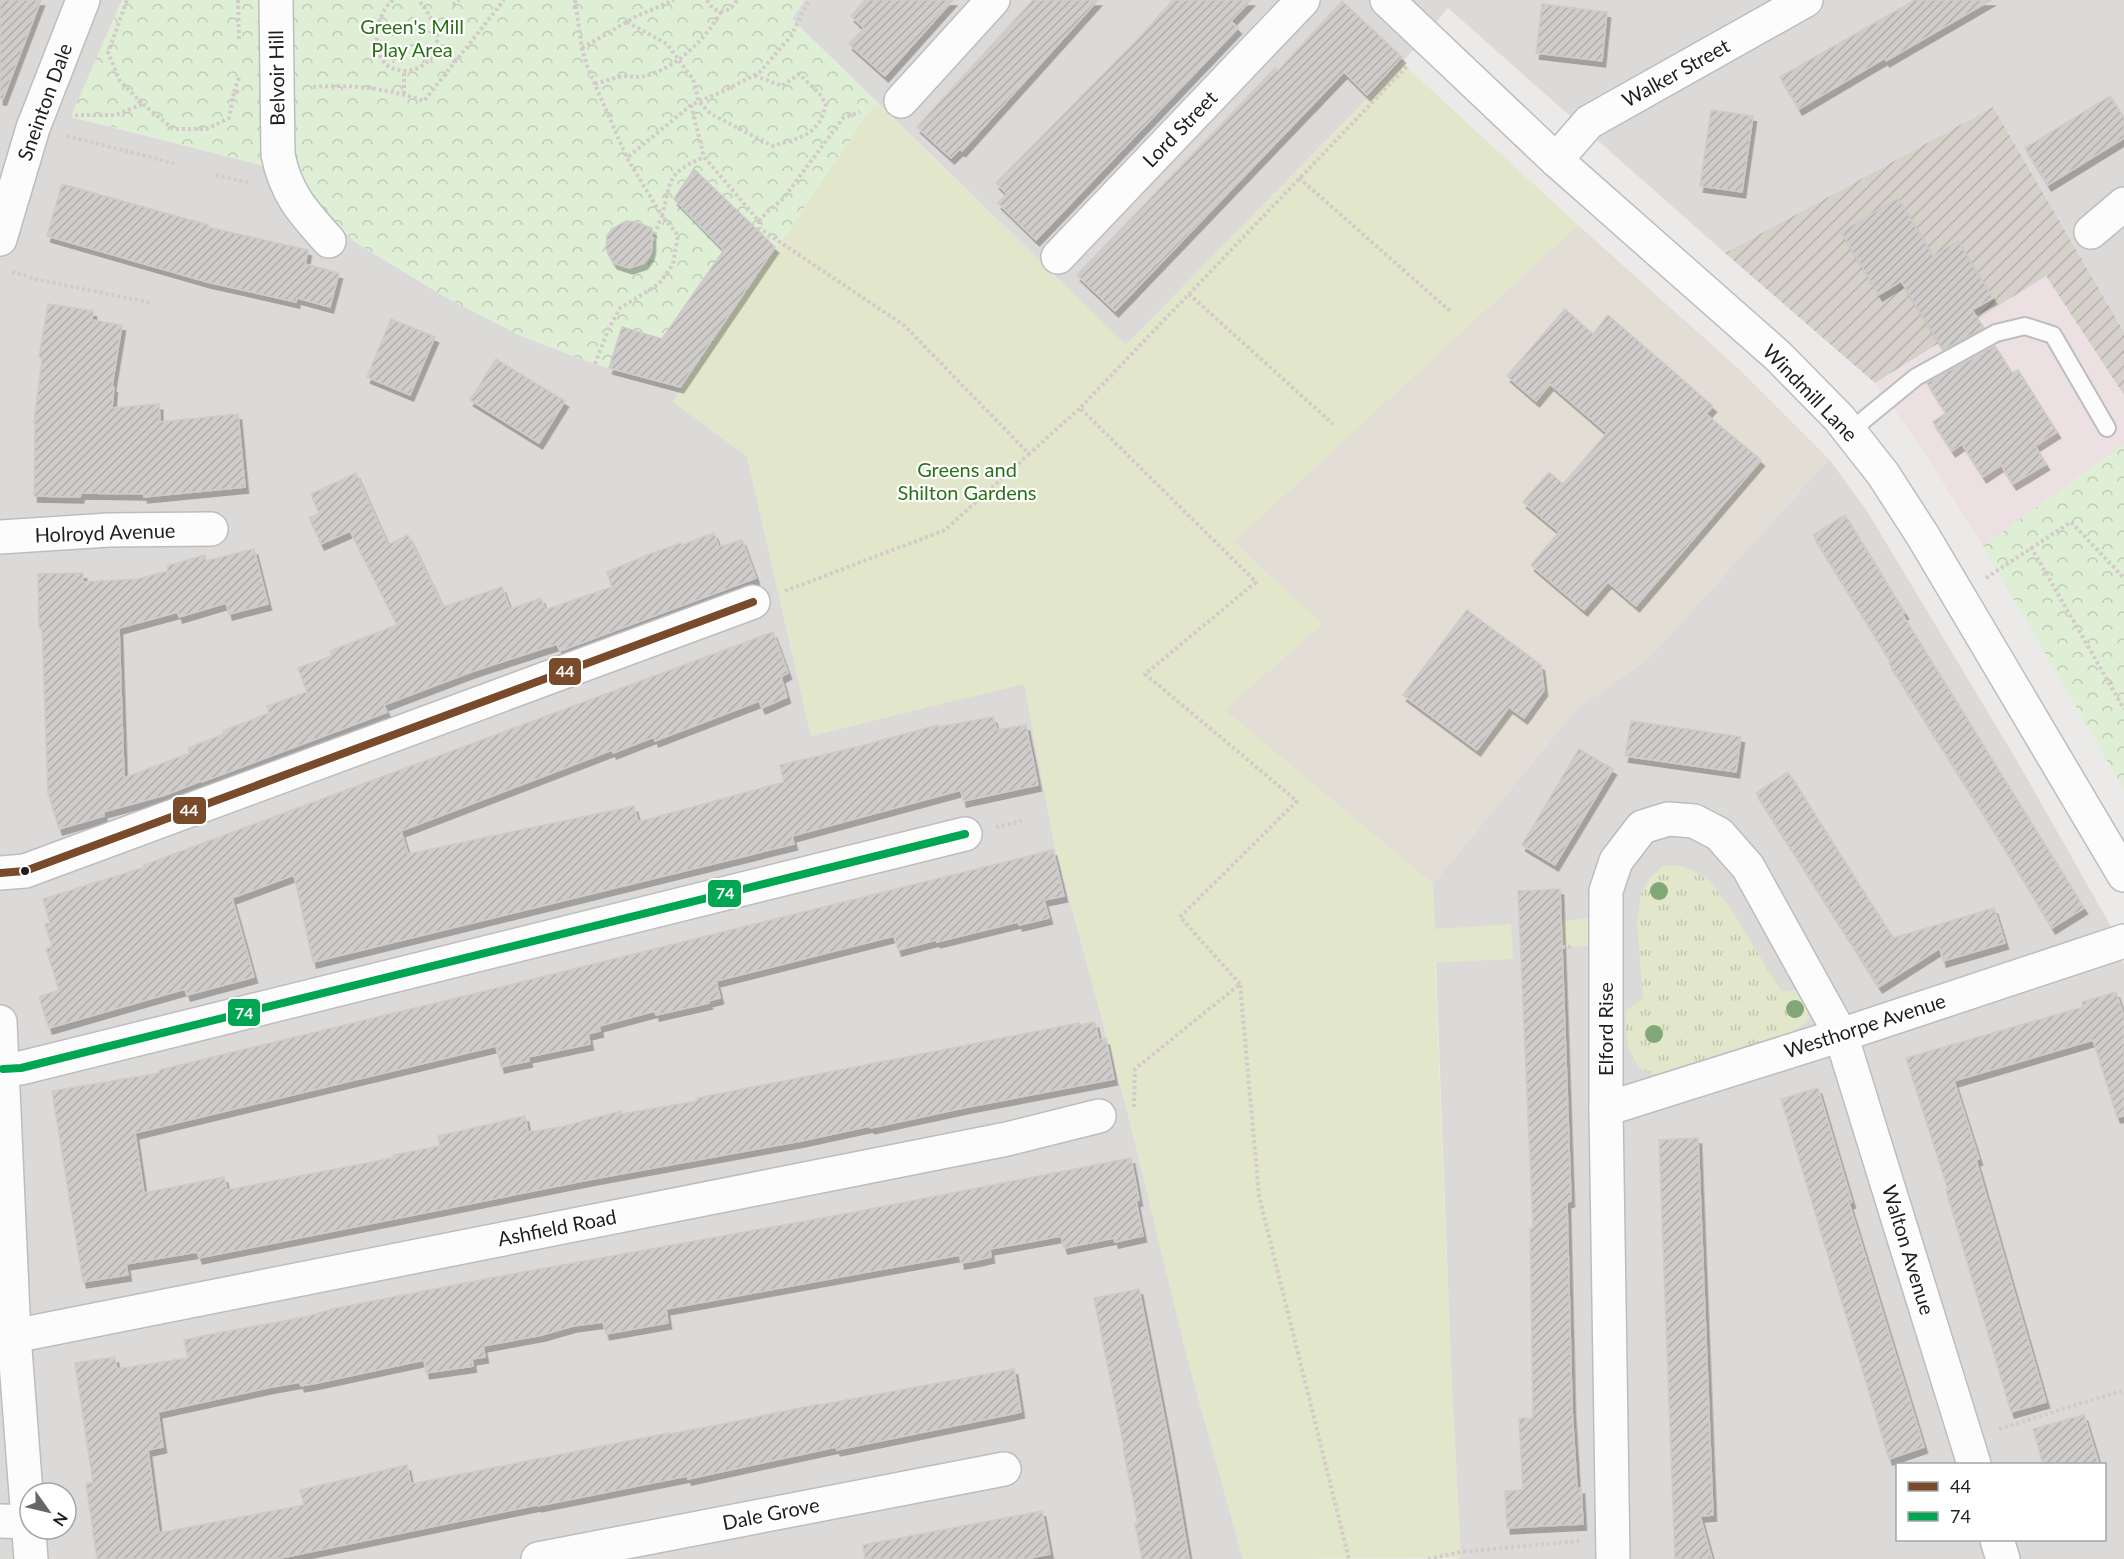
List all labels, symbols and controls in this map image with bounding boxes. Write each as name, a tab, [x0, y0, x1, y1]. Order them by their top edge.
park label: Green's Mill Play Area	[360, 14, 464, 61]
street label: Belvoir Hill	[263, 30, 289, 126]
street label: Walker Street	[1618, 33, 1733, 111]
street label: Sneinton Dale	[12, 40, 76, 164]
street label: Lord Street	[1137, 85, 1222, 171]
street label: Windmill Lane	[1758, 339, 1863, 446]
park label: Greens and Shilton Gardens	[897, 457, 1037, 504]
street label: Holroyd Avenue	[34, 518, 176, 546]
line badge: 44	[548, 657, 582, 686]
text: 44	[556, 661, 574, 680]
line badge: 44	[172, 796, 207, 825]
text: 44	[180, 800, 198, 819]
unlabelled marker	[19, 865, 31, 877]
line badge: 74	[707, 879, 742, 908]
text: 74	[716, 883, 734, 902]
street label: Elford Rise	[1593, 982, 1617, 1076]
street label: Westhorpe Avenue	[1781, 988, 1948, 1062]
line badge: 74	[227, 998, 261, 1027]
text: 74	[235, 1003, 253, 1022]
street label: Walton Avenue	[1878, 1182, 1940, 1318]
street label: Ashfield Road	[495, 1204, 618, 1250]
legend	[1896, 1463, 2106, 1541]
text: 44	[1950, 1475, 1971, 1497]
north arrow	[18, 1481, 78, 1541]
street label: Dale Grove	[720, 1492, 821, 1534]
text: 74	[1950, 1505, 1971, 1527]
text: N	[50, 1509, 72, 1530]

